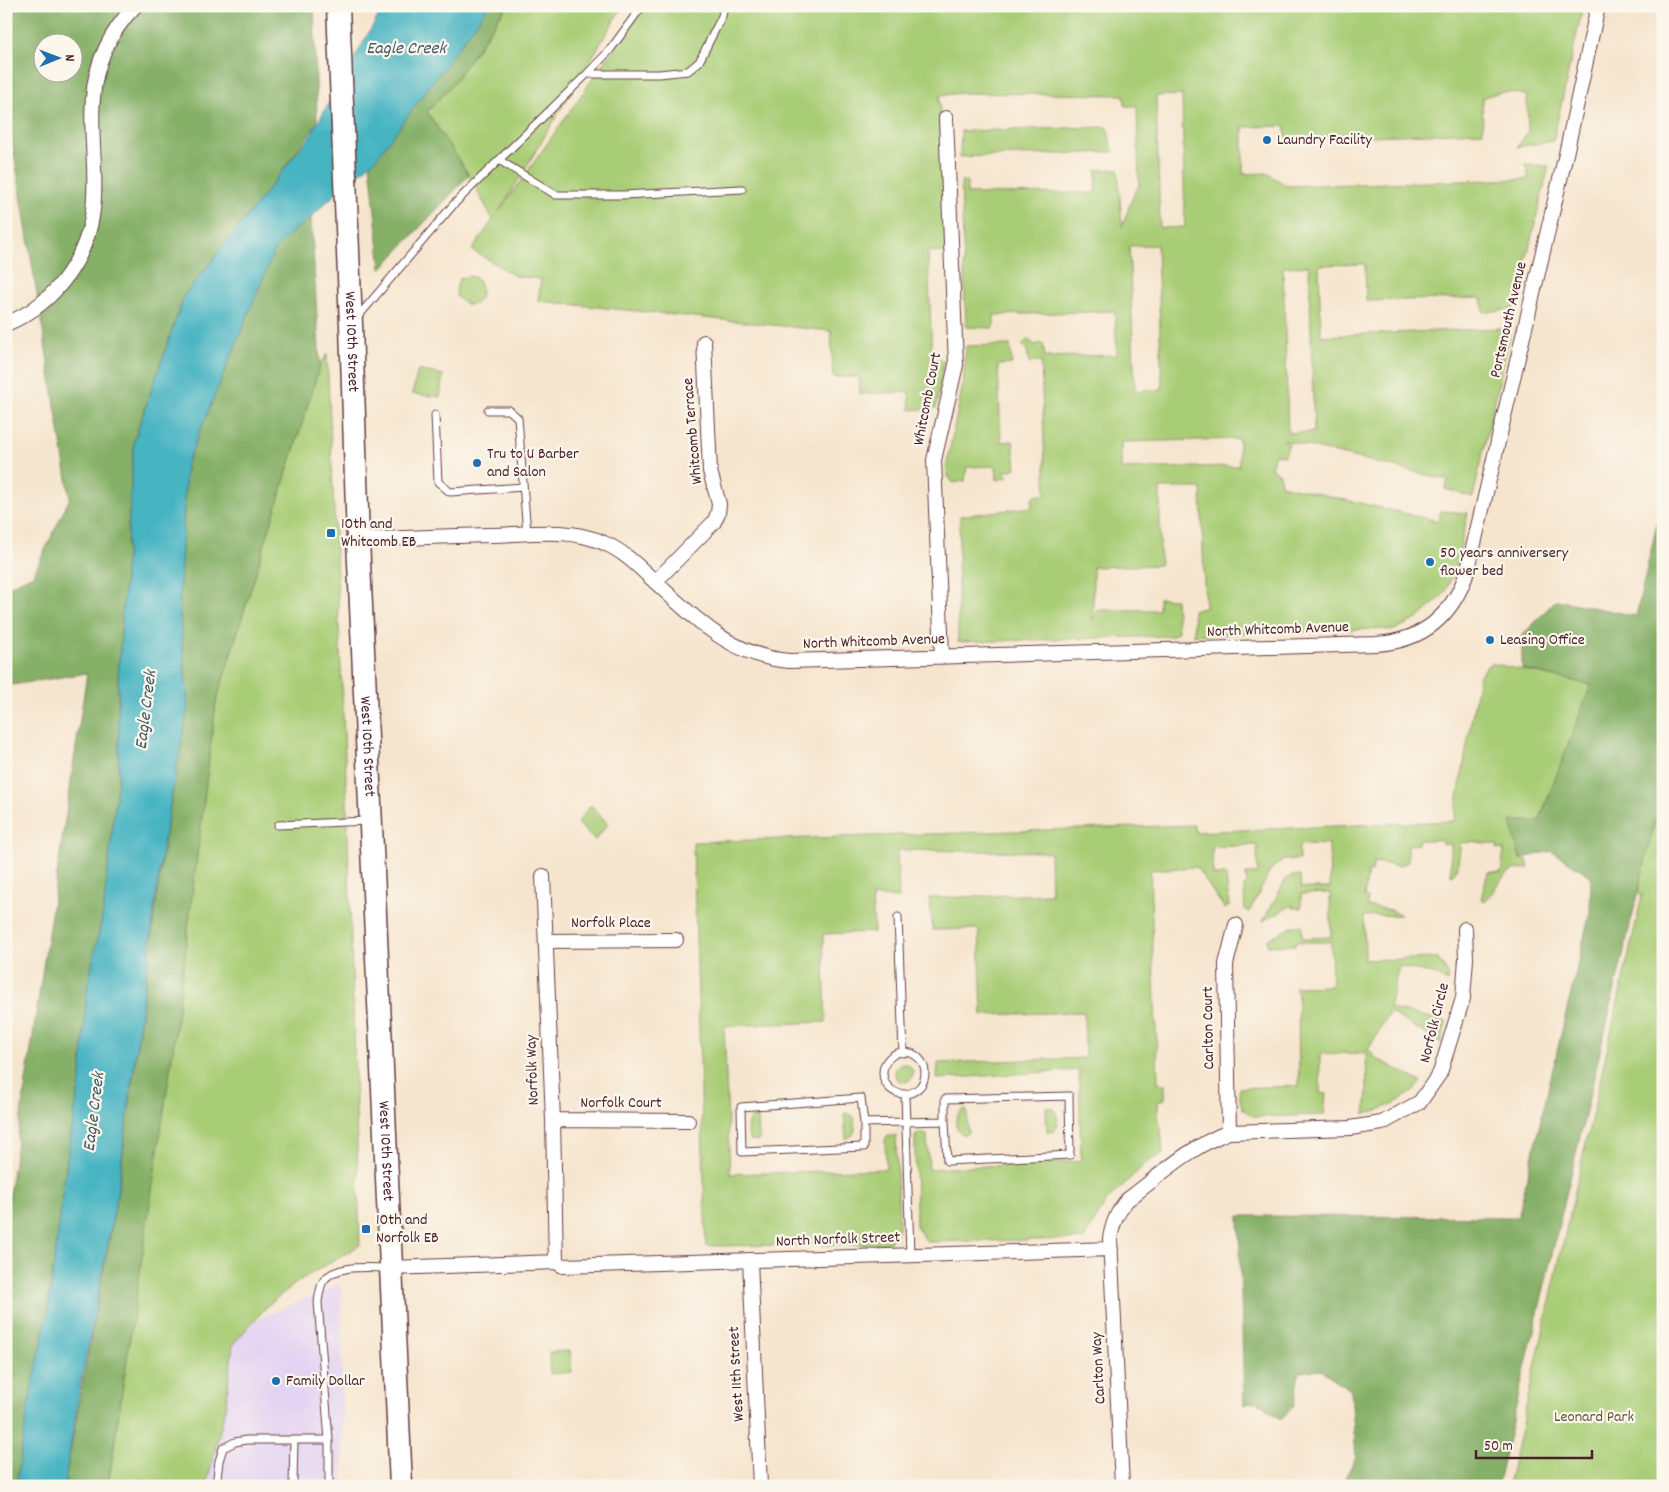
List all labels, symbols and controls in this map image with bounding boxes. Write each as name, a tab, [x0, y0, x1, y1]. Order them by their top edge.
north arrow	[32, 32, 82, 82]
water label: Eagle Creek	[366, 37, 447, 62]
text: N	[59, 54, 79, 62]
place label: Laundry Facility	[1277, 129, 1373, 152]
marker: Laundry Facility	[1261, 134, 1273, 146]
street label: Portsmouth Avenue	[1484, 260, 1534, 380]
street label: West 10th Street	[338, 291, 365, 392]
street label: Whitcomb Court	[908, 350, 948, 447]
street label: Whitcomb Terrace	[677, 377, 709, 485]
place label: Tru to U Barber and Salon	[487, 443, 579, 484]
marker: Tru to U Barber and Salon	[471, 457, 483, 469]
place label: 10th and Whitcomb EB	[341, 513, 416, 554]
marker: 10th and Whitcomb EB	[325, 527, 337, 539]
place label: 50 years anniversery flower bed	[1440, 542, 1569, 583]
marker: 50 years anniversery flower bed	[1424, 556, 1436, 568]
street label: North Whitcomb Avenue	[1207, 616, 1349, 644]
street label: North Whitcomb Avenue	[803, 628, 945, 656]
place label: Leasing Office	[1500, 629, 1585, 652]
marker: Leasing Office	[1484, 634, 1496, 646]
water label: Eagle Creek	[130, 667, 164, 751]
street label: West 10th Street	[354, 696, 381, 797]
street label: Norfolk Place	[571, 912, 651, 935]
street label: Norfolk Circle	[1414, 981, 1456, 1065]
street label: Carlton Court	[1197, 986, 1221, 1070]
street label: Norfolk Way	[520, 1034, 546, 1106]
water label: Eagle Creek	[78, 1069, 112, 1153]
street label: Norfolk Court	[580, 1092, 662, 1115]
street label: West 10th Street	[372, 1100, 400, 1202]
place label: 10th and Norfolk EB	[376, 1209, 439, 1250]
marker: 10th and Norfolk EB	[360, 1223, 372, 1235]
street label: North Norfolk Street	[775, 1226, 901, 1254]
street label: West 11th Street	[723, 1326, 751, 1422]
street label: Carlton Way	[1086, 1331, 1112, 1405]
place label: Family Dollar	[286, 1370, 365, 1393]
marker: Family Dollar	[270, 1375, 282, 1387]
park label: Leonard Park	[1554, 1406, 1634, 1429]
scale bar	[1476, 1427, 1593, 1459]
text: 50 m	[1484, 1436, 1513, 1458]

